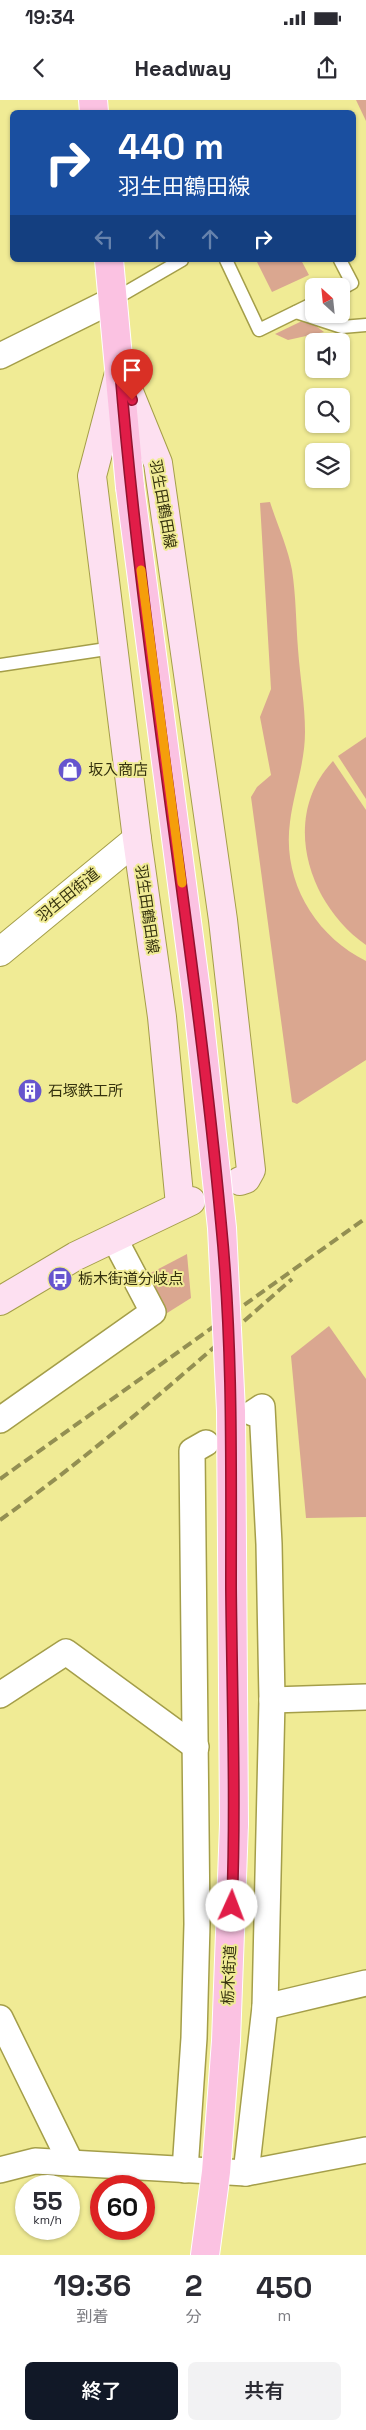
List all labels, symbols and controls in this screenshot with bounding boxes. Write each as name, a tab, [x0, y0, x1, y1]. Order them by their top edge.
text: 19:34	[25, 5, 75, 30]
icon: back	[25, 54, 53, 82]
text: Headway	[135, 54, 231, 82]
icon: share	[313, 54, 341, 82]
text: 440 m	[118, 125, 224, 169]
icon: right	[35, 130, 100, 195]
text: 羽生田鶴田線	[118, 172, 250, 200]
icon: left	[90, 225, 118, 253]
icon: ahead	[143, 225, 171, 253]
icon: ahead	[196, 225, 224, 253]
icon: right	[249, 225, 277, 253]
north arrow	[305, 278, 350, 322]
map controls	[305, 278, 350, 488]
button: sound	[305, 333, 350, 378]
pin	[111, 349, 153, 400]
icon: arrive	[118, 356, 146, 384]
button: search	[305, 388, 350, 433]
button: layers	[305, 443, 350, 488]
street label: 羽生田鶴田線	[146, 458, 181, 550]
shop icon: 坂入商店	[57, 757, 83, 783]
place label: 坂入商店	[88, 760, 148, 779]
street label: 羽生田鶴田線	[132, 863, 163, 955]
street label: 羽生田街道	[33, 864, 103, 926]
building icon: 石塚鉄工所	[17, 1078, 43, 1104]
place label: 石塚鉄工所	[48, 1081, 123, 1100]
bus stop icon: 栃木街道分岐点	[47, 1266, 73, 1292]
place label: 栃木街道分岐点	[78, 1269, 183, 1288]
position arrow	[205, 1879, 257, 1931]
street label: 栃木街道	[217, 1945, 240, 2005]
speed limit sign: 60	[90, 2175, 155, 2240]
text: 55	[32, 2185, 63, 2217]
text: km/h	[33, 2212, 62, 2228]
text: 19:36	[53, 2266, 131, 2305]
text: 2	[185, 2266, 203, 2305]
text: 450	[256, 2268, 313, 2307]
text: m	[277, 2305, 291, 2326]
text: 到着	[76, 2306, 108, 2327]
text: 分	[186, 2306, 202, 2327]
button: 終了	[25, 2362, 178, 2420]
button: 共有	[188, 2362, 341, 2420]

